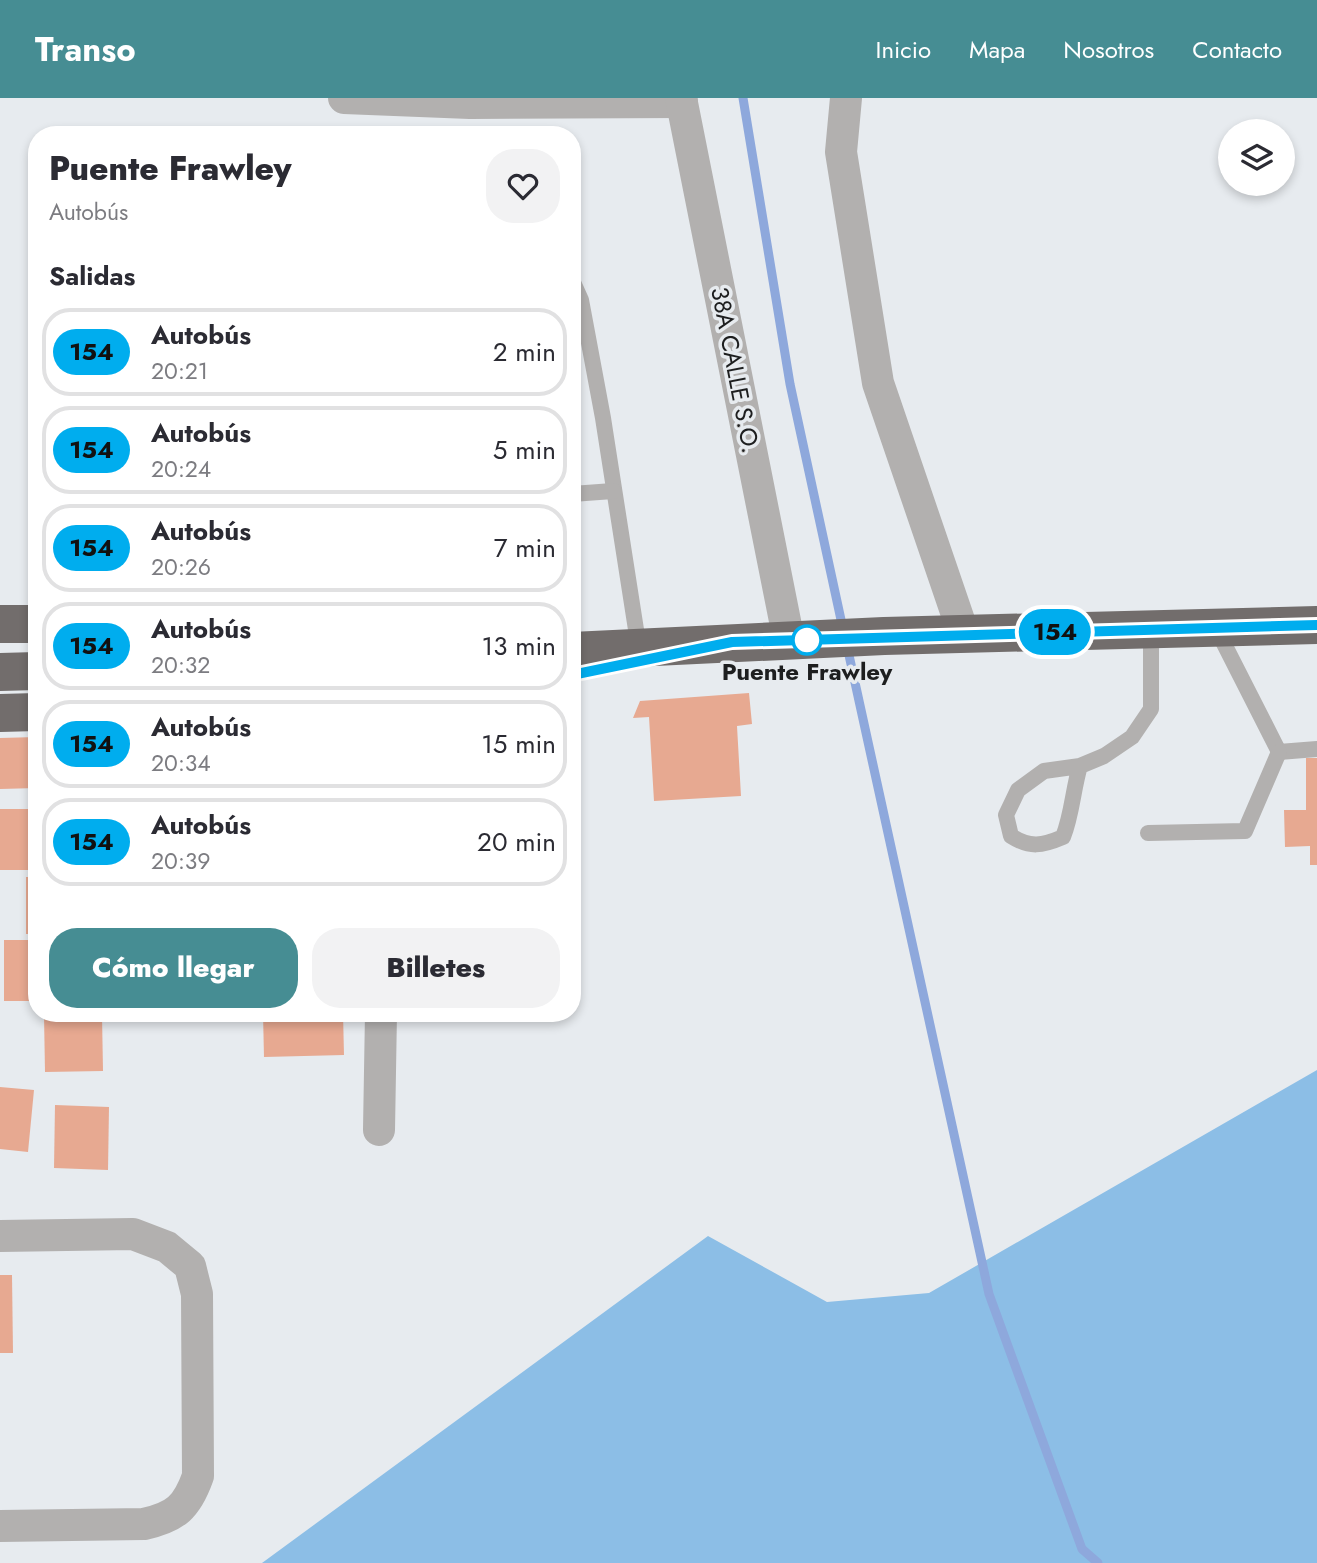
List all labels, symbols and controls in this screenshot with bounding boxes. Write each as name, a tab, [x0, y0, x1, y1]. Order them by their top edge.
text: Transo	[35, 26, 136, 73]
text: Inicio	[876, 32, 931, 67]
text: Mapa	[969, 32, 1025, 67]
text: Nosotros	[1063, 32, 1154, 67]
text: Contacto	[1192, 32, 1282, 67]
map controls	[1218, 119, 1295, 196]
button: layers	[1218, 119, 1295, 196]
text: Puente Frawley	[49, 145, 291, 192]
button: heart	[486, 149, 560, 223]
text: Autobús	[49, 195, 128, 229]
text: Salidas	[49, 257, 135, 295]
street label: 38A CALLE S.O.	[702, 284, 769, 456]
text: Autobús	[151, 316, 251, 354]
text: 2 min	[493, 333, 556, 371]
text: 154	[69, 334, 114, 369]
text: 20:21	[151, 354, 208, 388]
text: Autobús	[151, 414, 251, 452]
text: 5 min	[493, 431, 556, 469]
text: 154	[69, 432, 114, 467]
text: 20:24	[151, 452, 211, 486]
text: Autobús	[151, 512, 251, 550]
text: 7 min	[494, 529, 556, 567]
text: 154	[69, 530, 114, 565]
text: 20:26	[151, 550, 211, 584]
line badge: 154	[1015, 609, 1095, 655]
text: Autobús	[151, 610, 251, 648]
text: 154	[1033, 614, 1077, 649]
marker: Puente Frawley	[792, 625, 822, 655]
text: 13 min	[482, 627, 556, 665]
text: 154	[69, 628, 114, 663]
text: 20:32	[151, 648, 210, 682]
place label: Puente Frawley	[722, 654, 893, 689]
text: Autobús	[151, 708, 251, 746]
text: 15 min	[481, 725, 556, 763]
text: 154	[69, 726, 114, 761]
text: 20:34	[151, 746, 211, 780]
text: Autobús	[151, 806, 251, 844]
text: 20 min	[477, 823, 556, 861]
text: 154	[69, 824, 114, 859]
text: 20:39	[151, 844, 211, 878]
button: Cómo llegar	[49, 928, 298, 1008]
button: Billetes	[312, 928, 560, 1008]

